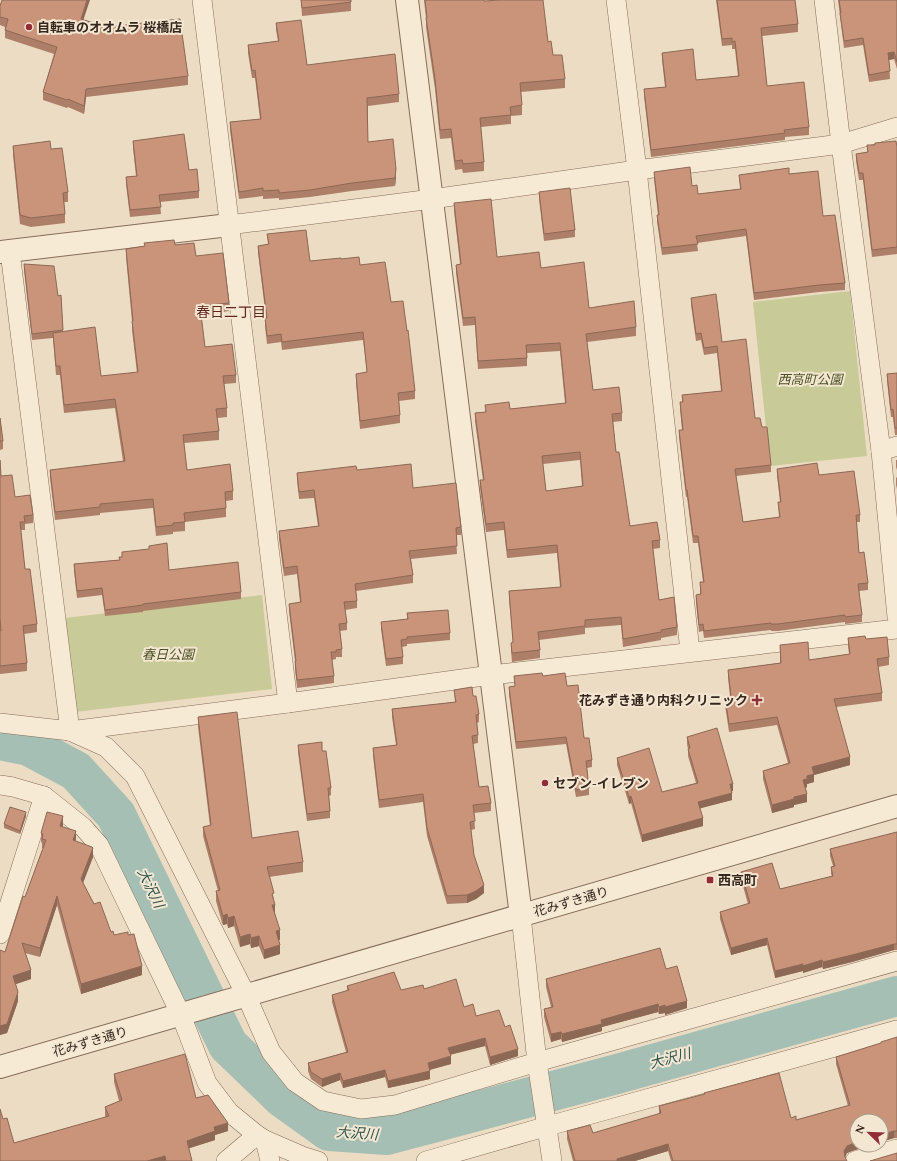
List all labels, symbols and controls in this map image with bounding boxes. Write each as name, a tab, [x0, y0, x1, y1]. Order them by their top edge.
place label: 自転車のオオムラ 桜橋店	[37, 18, 182, 38]
marker: 自転車のオオムラ 桜橋店	[24, 22, 34, 32]
district label: 春日二丁目	[196, 302, 266, 323]
park label: 西高町公園	[777, 370, 844, 390]
park label: 春日公園	[142, 645, 196, 665]
place label: 花みずき通り内科クリニック	[579, 691, 748, 711]
marker: 花みずき通り内科クリニック	[751, 694, 763, 706]
place label: セブン-イレブン	[553, 774, 649, 794]
marker: セブン-イレブン	[540, 778, 550, 788]
water label: 大沢川	[132, 865, 170, 913]
place label: 西高町	[718, 871, 757, 891]
marker: 西高町	[705, 875, 715, 885]
street label: 花みずき通り	[531, 882, 612, 922]
street label: 花みずき通り	[50, 1022, 131, 1062]
water label: 大沢川	[647, 1042, 695, 1074]
north arrow	[849, 1113, 889, 1153]
water label: 大沢川	[335, 1122, 381, 1146]
text: N	[851, 1122, 870, 1137]

